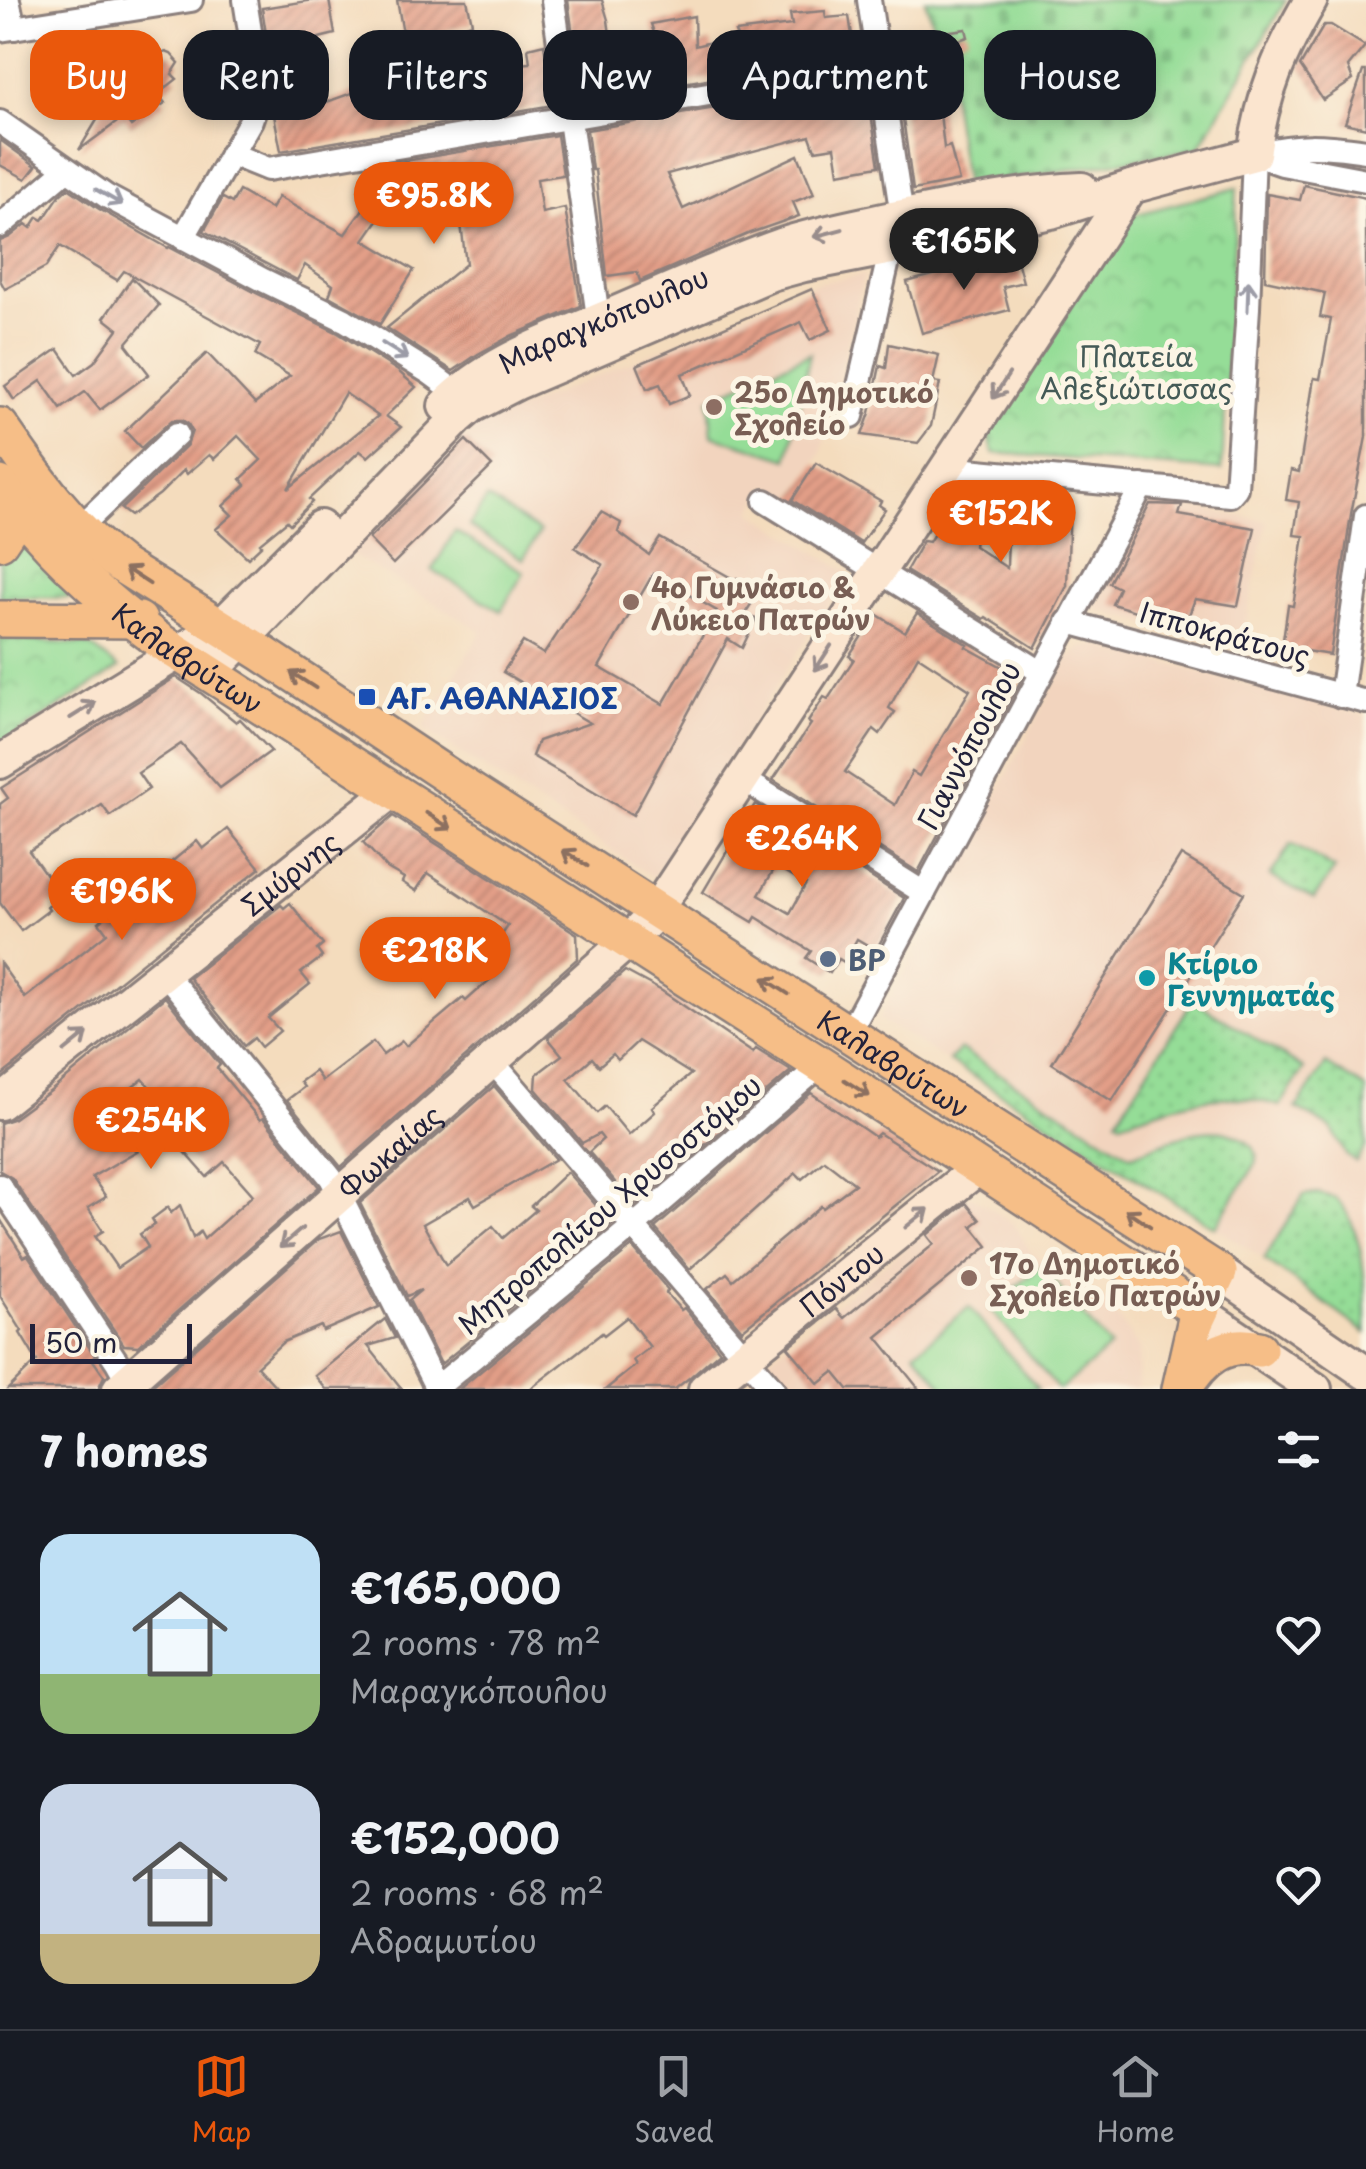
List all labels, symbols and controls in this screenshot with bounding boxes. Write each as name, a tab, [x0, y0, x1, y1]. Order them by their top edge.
chip: Buy	[30, 30, 163, 120]
chip: Rent	[183, 30, 329, 120]
chip: Filters	[349, 30, 523, 120]
chip: New	[543, 30, 687, 120]
chip: Apartment	[707, 30, 964, 120]
chip: House	[984, 30, 1156, 120]
pin: €95.8K	[353, 162, 515, 247]
text: €95.8K	[376, 170, 492, 218]
one-way arrow	[94, 187, 122, 207]
pin: €165K	[894, 208, 1034, 293]
text: €165K	[911, 216, 1017, 264]
one-way arrow	[813, 224, 844, 243]
street label: Μαραγκόπουλου	[490, 254, 715, 383]
one-way arrow	[1239, 280, 1258, 312]
park label: Πλατεία Αλεξιώτισσας	[1040, 334, 1232, 409]
one-way arrow	[380, 341, 409, 361]
place label: 25ο Δημοτικό Σχολείο	[734, 370, 933, 445]
one-way arrow	[991, 371, 1012, 399]
marker: 25ο Δημοτικό Σχολείο	[703, 396, 725, 418]
pin: €152K	[931, 480, 1071, 565]
text: €152K	[949, 488, 1053, 536]
one-way arrow	[123, 565, 151, 586]
place label: 4ο Γυμνάσιο & Λύκειο Πατρών	[651, 565, 871, 640]
street label: Ιπποκράτους	[1135, 590, 1315, 676]
street label: Καλαβρύτων	[104, 591, 272, 724]
marker: 4ο Γυμνάσιο & Λύκειο Πατρών	[620, 591, 642, 613]
one-way arrow	[812, 643, 833, 671]
street label: Γιαννόπουλου	[905, 653, 1031, 837]
one-way arrow	[290, 670, 317, 690]
place label: ΑΓ. ΑΘΑΝΑΣΙΟΣ	[387, 676, 618, 719]
marker: ΑΓ. ΑΘΑΝΑΣΙΟΣ	[356, 686, 378, 708]
one-way arrow	[68, 700, 97, 721]
pin: €264K	[732, 805, 872, 890]
one-way arrow	[424, 811, 452, 832]
text: €264K	[745, 813, 859, 861]
street label: Σμύρνης	[231, 820, 348, 925]
one-way arrow	[561, 847, 590, 868]
pin: €196K	[52, 858, 192, 943]
text: €196K	[70, 866, 174, 914]
pin: €218K	[365, 917, 505, 1002]
text: €218K	[382, 925, 488, 973]
place label: BP	[848, 938, 885, 981]
place label: Κτίριο Γεννηματάς	[1167, 941, 1335, 1016]
marker: BP	[817, 948, 839, 970]
marker: Κτίριο Γεννηματάς	[1136, 967, 1158, 989]
one-way arrow	[762, 976, 790, 996]
street label: Καλαβρύτων	[809, 998, 979, 1128]
one-way arrow	[63, 1031, 89, 1053]
street label: Μητροπολίτου Χρυσοστόμου	[448, 1064, 770, 1344]
one-way arrow	[842, 1078, 870, 1099]
pin: €254K	[81, 1087, 221, 1172]
street label: Φωκαίας	[328, 1093, 451, 1209]
text: €254K	[95, 1095, 207, 1143]
one-way arrow	[903, 1207, 929, 1229]
one-way arrow	[1124, 1207, 1152, 1228]
one-way arrow	[279, 1226, 304, 1249]
street label: Πόντου	[789, 1231, 893, 1326]
place label: 17ο Δημοτικό Σχολείο Πατρών	[989, 1241, 1221, 1316]
marker: 17ο Δημοτικό Σχολείο Πατρών	[958, 1267, 980, 1289]
scale bar	[30, 1319, 192, 1364]
text: 50 m	[45, 1320, 118, 1363]
text: 7 homes	[40, 1418, 208, 1481]
icon: filters	[1271, 1422, 1326, 1477]
text: €165,000	[350, 1555, 561, 1618]
icon: home	[120, 1574, 240, 1694]
icon: heart	[1271, 1607, 1326, 1662]
text: 2 rooms · 78 m²	[350, 1618, 601, 1666]
text: Μαραγκόπουλου	[350, 1666, 608, 1714]
text: €152,000	[350, 1805, 560, 1868]
icon: home	[120, 1824, 240, 1944]
icon: heart	[1271, 1857, 1326, 1912]
text: 2 rooms · 68 m²	[350, 1868, 604, 1916]
text: Αδραμυτίου	[350, 1916, 537, 1964]
tab: Map	[191, 2049, 251, 2152]
tab: Saved	[634, 2049, 714, 2152]
tab: Home	[1097, 2049, 1175, 2152]

